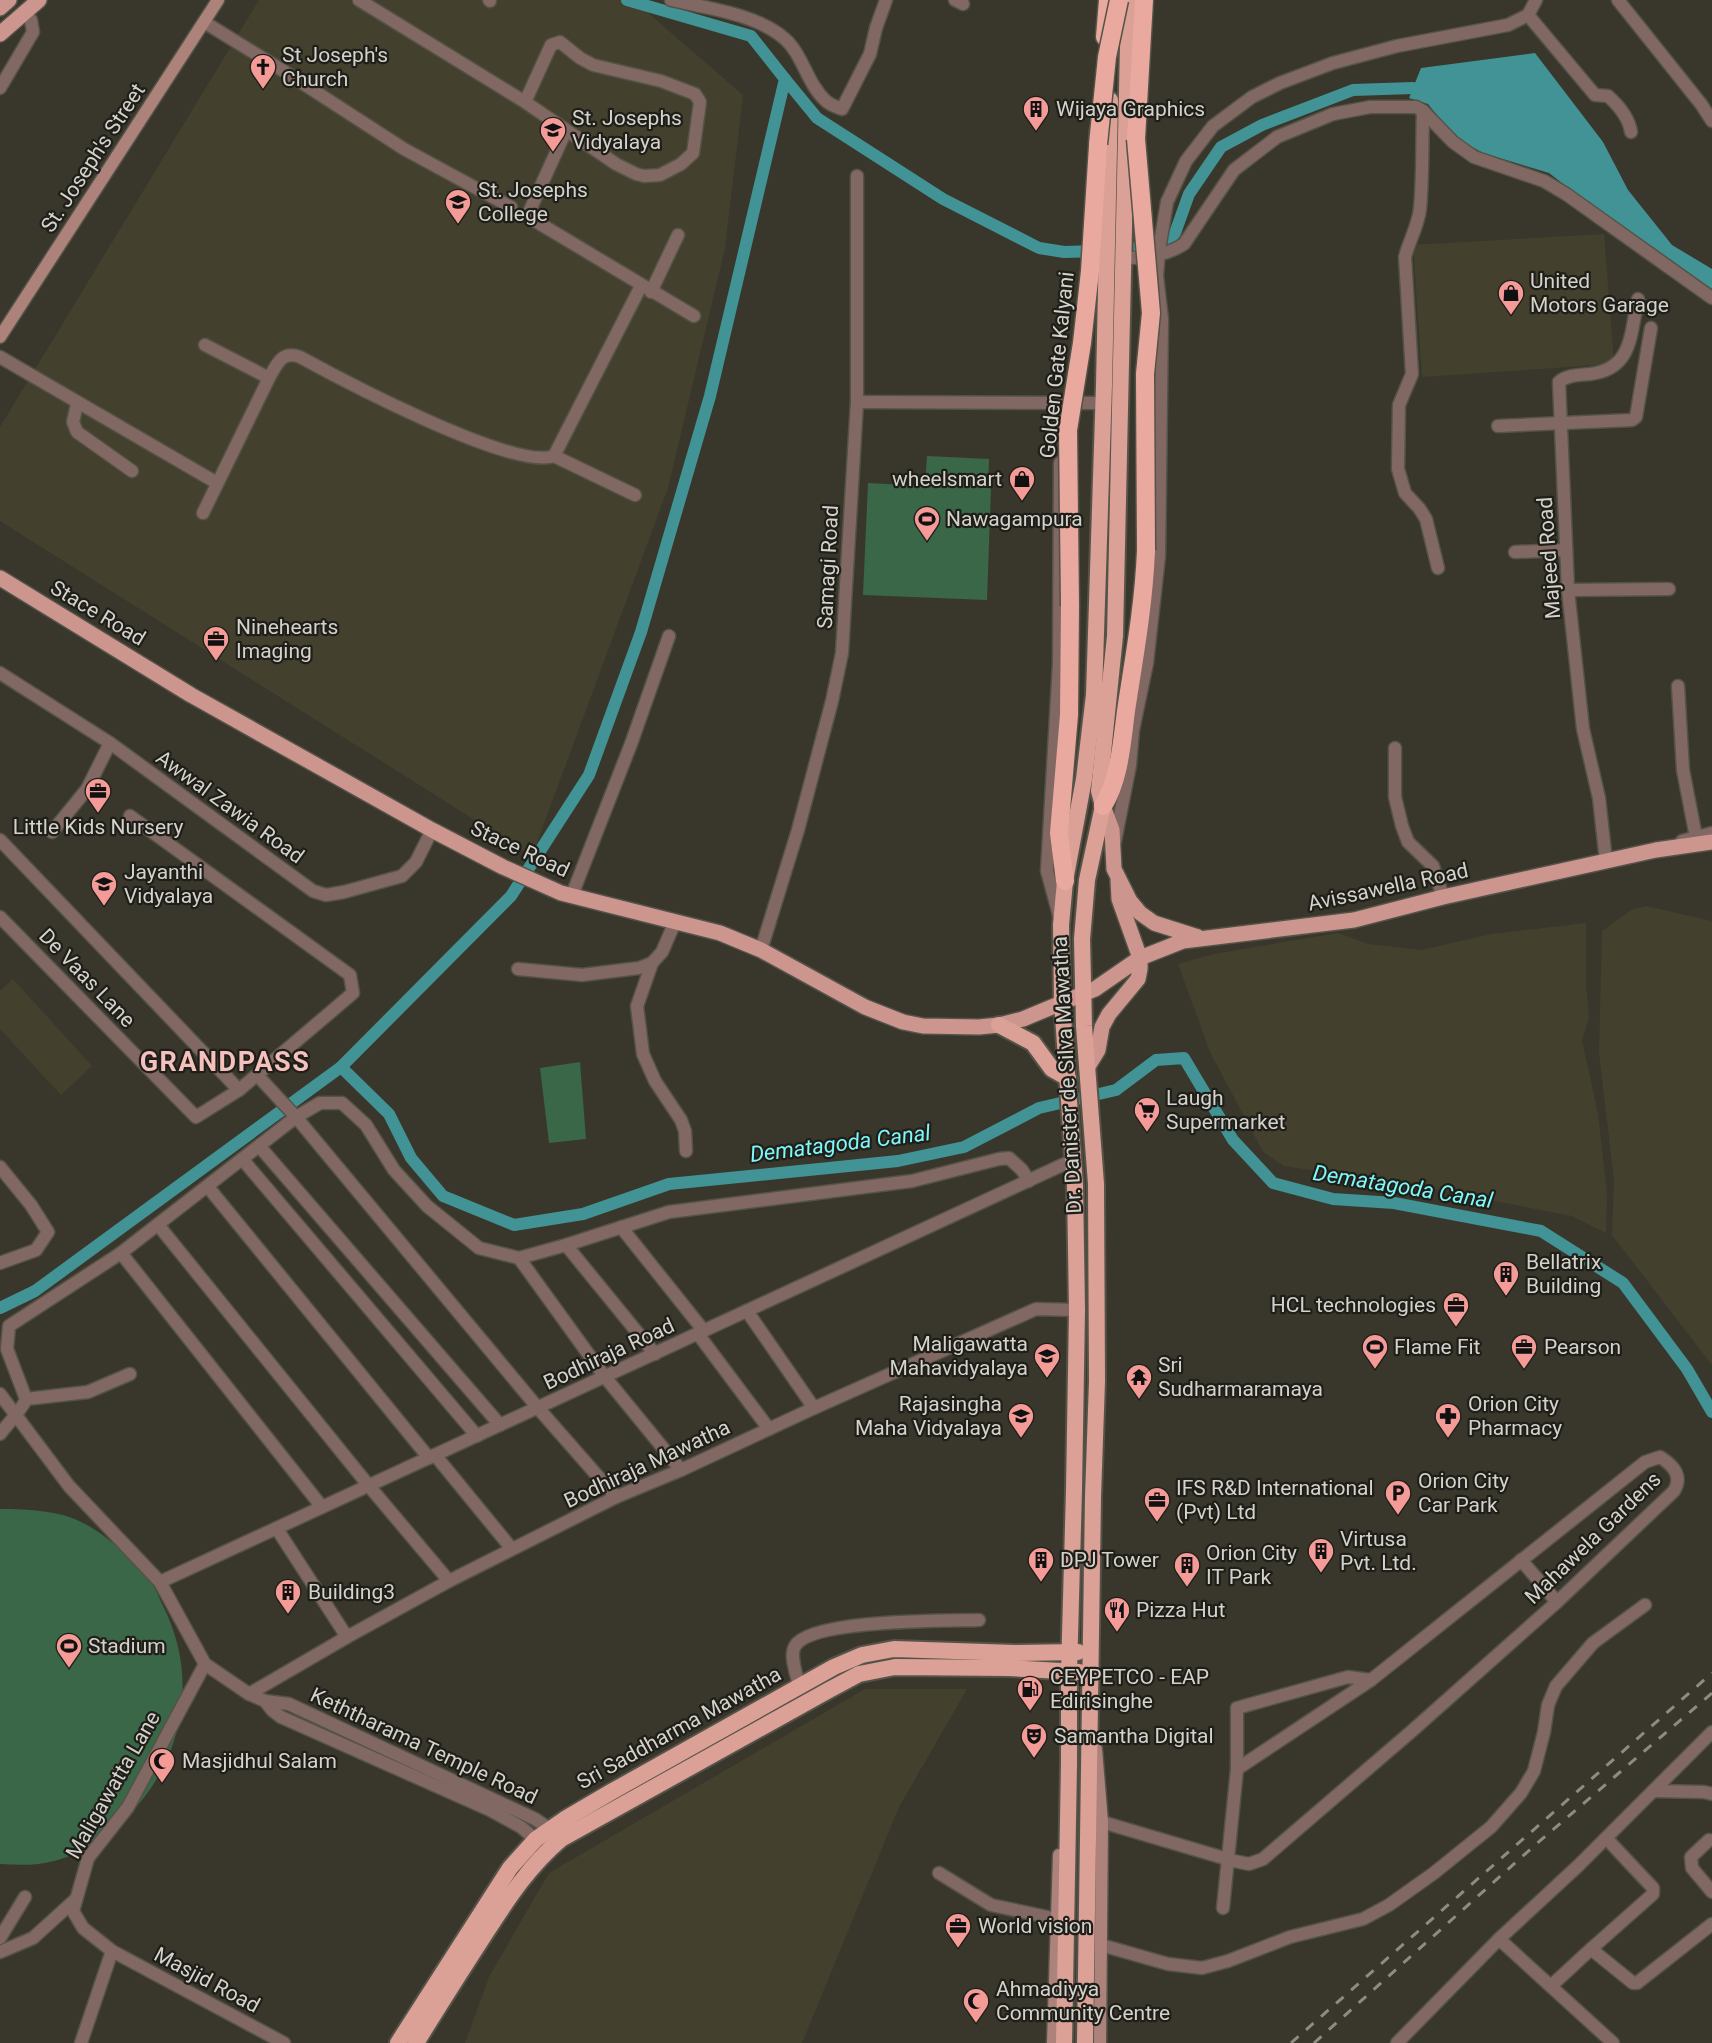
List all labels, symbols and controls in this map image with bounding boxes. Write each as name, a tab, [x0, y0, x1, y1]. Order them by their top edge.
place label: St Joseph's Church	[282, 43, 388, 91]
church icon: St Joseph's Church	[248, 52, 278, 90]
street label: St. Joseph's Street	[36, 79, 150, 237]
building icon: Wijaya Graphics	[1021, 94, 1051, 132]
place label: Wijaya Graphics	[1056, 97, 1205, 121]
place label: St. Josephs Vidyalaya	[572, 106, 682, 154]
school or university icon: St. Josephs Vidyalaya	[538, 115, 568, 153]
place label: St. Josephs College	[478, 178, 588, 226]
school or university icon: St. Josephs College	[443, 187, 473, 225]
place label: United Motors Garage	[1530, 269, 1669, 317]
street label: Golden Gate Kalyani	[1035, 270, 1079, 460]
shop icon: United Motors Garage	[1496, 278, 1526, 316]
shop icon: wheelsmart	[1007, 464, 1037, 502]
place label: wheelsmart	[892, 467, 1002, 491]
street label: Majeed Road	[1533, 496, 1565, 620]
street label: Samagi Road	[813, 504, 843, 630]
sports icon: Nawagampura	[912, 504, 942, 542]
place label: Nawagampura	[946, 507, 1083, 531]
street label: Stace Road	[46, 575, 150, 651]
place label: Ninehearts Imaging	[236, 615, 338, 663]
office icon: Ninehearts Imaging	[201, 624, 231, 662]
street label: Awwal Zawia Road	[152, 745, 308, 869]
office icon: Little Kids Nursery	[83, 776, 113, 814]
place label: Little Kids Nursery	[13, 815, 183, 839]
street label: Stace Road	[467, 816, 573, 882]
street label: Avissawella Road	[1306, 858, 1470, 916]
place label: Jayanthi Vidyalaya	[124, 860, 213, 908]
school or university icon: Jayanthi Vidyalaya	[89, 869, 119, 907]
street label: De Vaas Lane	[34, 924, 140, 1032]
street label: Dr. Danister de Silva Mawatha	[1048, 936, 1086, 1214]
district label: GRANDPASS	[140, 1046, 310, 1078]
place label: Laugh Supermarket	[1166, 1086, 1286, 1134]
supermarket icon: Laugh Supermarket	[1132, 1095, 1162, 1133]
water label: Dematagoda Canal	[748, 1120, 932, 1167]
water label: Dematagoda Canal	[1311, 1160, 1495, 1213]
place label: Bellatrix Building	[1526, 1250, 1601, 1298]
building icon: Bellatrix Building	[1491, 1259, 1521, 1297]
office icon: HCL technologies	[1441, 1290, 1471, 1328]
place label: HCL technologies	[1271, 1293, 1436, 1317]
street label: Bodhiraja Road	[540, 1313, 678, 1395]
place label: Maligawatta Mahavidyalaya	[890, 1332, 1028, 1380]
sports icon: Flame Fit	[1360, 1332, 1390, 1370]
office icon: Pearson	[1509, 1332, 1539, 1370]
place label: Flame Fit	[1394, 1335, 1481, 1359]
place label: Pearson	[1544, 1335, 1621, 1359]
school or university icon: Maligawatta Mahavidyalaya	[1032, 1341, 1062, 1379]
place label: Sri Sudharmaramaya	[1158, 1353, 1323, 1401]
temple icon: Sri Sudharmaramaya	[1124, 1362, 1154, 1400]
place label: Rajasingha Maha Vidyalaya	[855, 1392, 1002, 1440]
place label: Orion City Pharmacy	[1468, 1392, 1562, 1440]
school or university icon: Rajasingha Maha Vidyalaya	[1006, 1401, 1036, 1439]
pharmacy icon: Orion City Pharmacy	[1433, 1401, 1463, 1439]
street label: Bodhiraja Mawatha	[560, 1415, 734, 1513]
street label: Mahawela Gardens	[1520, 1467, 1666, 1609]
place label: Orion City Car Park	[1418, 1469, 1509, 1517]
place label: IFS R&D International (Pvt) Ltd	[1176, 1476, 1374, 1524]
parking icon: Orion City Car Park	[1383, 1478, 1413, 1516]
office icon: IFS R&D International (Pvt) Ltd	[1142, 1485, 1172, 1523]
place label: Virtusa Pvt. Ltd.	[1340, 1527, 1417, 1575]
building icon: Virtusa Pvt. Ltd.	[1306, 1536, 1336, 1574]
place label: Orion City IT Park	[1206, 1541, 1297, 1589]
building icon: DPJ Tower	[1026, 1545, 1056, 1583]
place label: DPJ Tower	[1060, 1548, 1159, 1572]
building icon: Orion City IT Park	[1172, 1550, 1202, 1588]
building icon: Building3	[273, 1577, 303, 1615]
place label: Building3	[308, 1580, 395, 1604]
restaurant icon: Pizza Hut	[1102, 1595, 1132, 1633]
place label: Pizza Hut	[1136, 1598, 1225, 1622]
sports icon: Stadium	[54, 1631, 84, 1669]
place label: Stadium	[88, 1634, 166, 1658]
street label: Sri Saddharma Mawatha	[573, 1662, 785, 1794]
place label: CEYPETCO - EAP Edirisinghe	[1050, 1665, 1209, 1713]
fuel station icon: CEYPETCO - EAP Edirisinghe	[1015, 1674, 1045, 1712]
street label: Keththarama Temple Road	[307, 1683, 541, 1809]
street label: Maligawatta Lane	[61, 1707, 165, 1863]
theatre icon: Samantha Digital	[1019, 1721, 1049, 1759]
place label: Samantha Digital	[1054, 1724, 1214, 1748]
mosque icon: Masjidhul Salam	[147, 1746, 177, 1784]
place label: Masjidhul Salam	[182, 1749, 337, 1773]
office icon: World vision	[943, 1911, 973, 1949]
place label: World vision	[978, 1914, 1092, 1938]
street label: Masjid Road	[150, 1942, 264, 2018]
place label: Ahmadiyya Community Centre	[996, 1977, 1170, 2025]
mosque icon: Ahmadiyya Community Centre	[961, 1986, 991, 2024]

